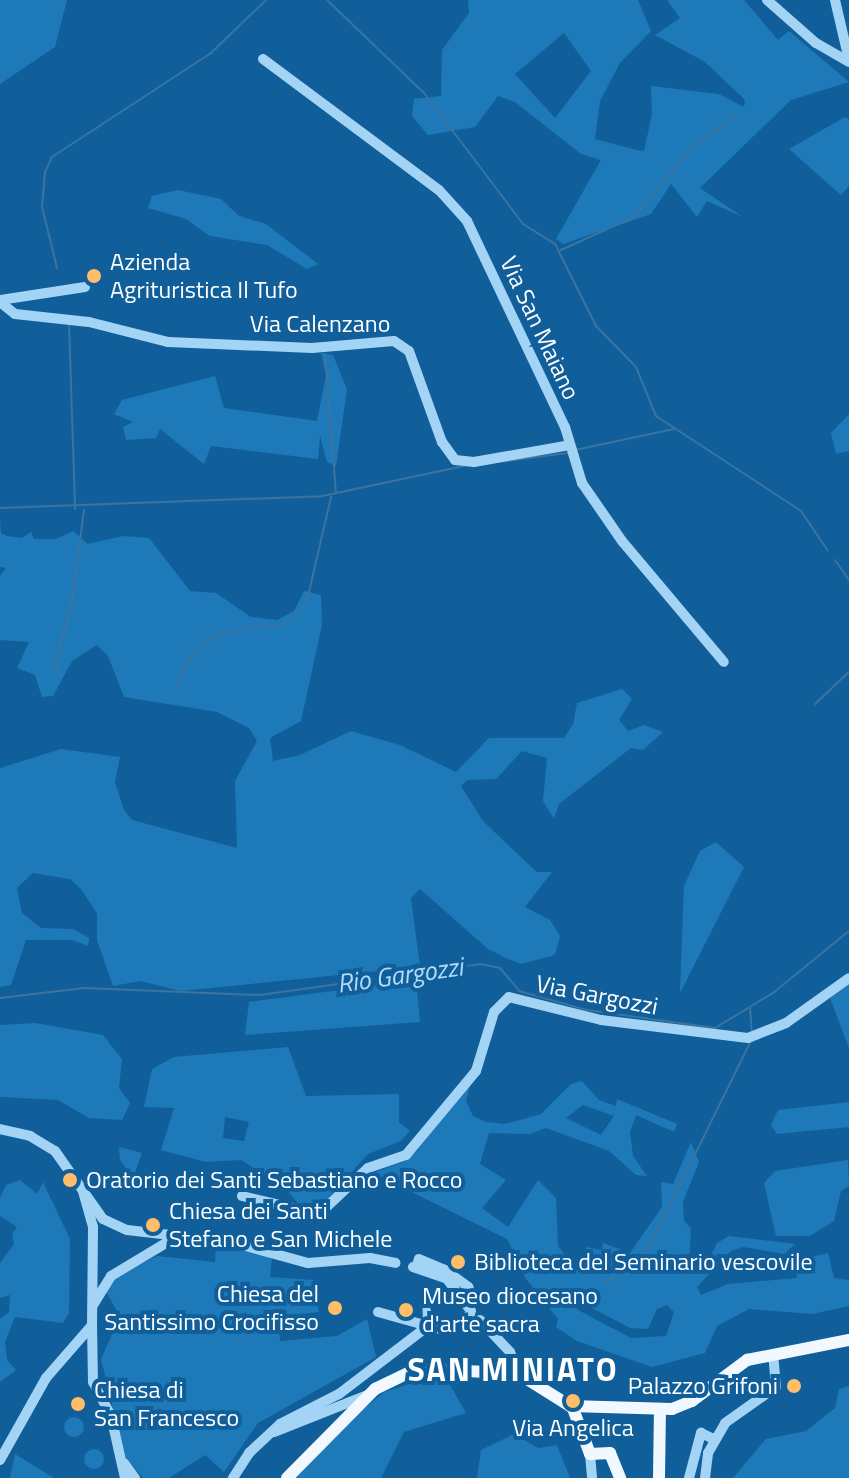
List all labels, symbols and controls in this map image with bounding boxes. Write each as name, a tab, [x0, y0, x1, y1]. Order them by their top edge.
place label: Azienda Agrituristica Il Tufo	[110, 248, 298, 304]
street label: Via San Maiano	[494, 252, 586, 404]
marker: Azienda Agrituristica Il Tufo	[85, 267, 103, 285]
street label: Via Calenzano	[250, 310, 390, 338]
water label: Rio Gargozzi	[335, 951, 465, 999]
street label: Via Gargozzi	[534, 969, 660, 1021]
place label: Oratorio dei Santi Sebastiano e Rocco	[86, 1166, 462, 1194]
marker: Oratorio dei Santi Sebastiano e Rocco	[61, 1171, 79, 1189]
place label: Chiesa dei Santi Stefano e San Michele	[169, 1197, 392, 1253]
marker: Chiesa dei Santi Stefano e San Michele	[144, 1216, 162, 1234]
place label: Biblioteca del Seminario vescovile	[474, 1248, 813, 1276]
marker: Biblioteca del Seminario vescovile	[449, 1253, 467, 1271]
place label: Chiesa del Santissimo Crocifisso	[104, 1280, 319, 1336]
place label: Museo diocesano d'arte sacra	[422, 1282, 598, 1338]
marker: Chiesa del Santissimo Crocifisso	[326, 1299, 344, 1317]
marker: Museo diocesano d'arte sacra	[397, 1301, 415, 1319]
district label: SAN MINIATO	[407, 1350, 619, 1388]
place label: Palazzo Grifoni	[628, 1372, 778, 1400]
place label: Chiesa di San Francesco	[94, 1376, 239, 1432]
marker: Palazzo Grifoni	[785, 1377, 803, 1395]
marker: Via Angelica	[564, 1392, 582, 1410]
marker: Chiesa di San Francesco	[69, 1395, 87, 1413]
place label: Via Angelica	[512, 1414, 634, 1442]

